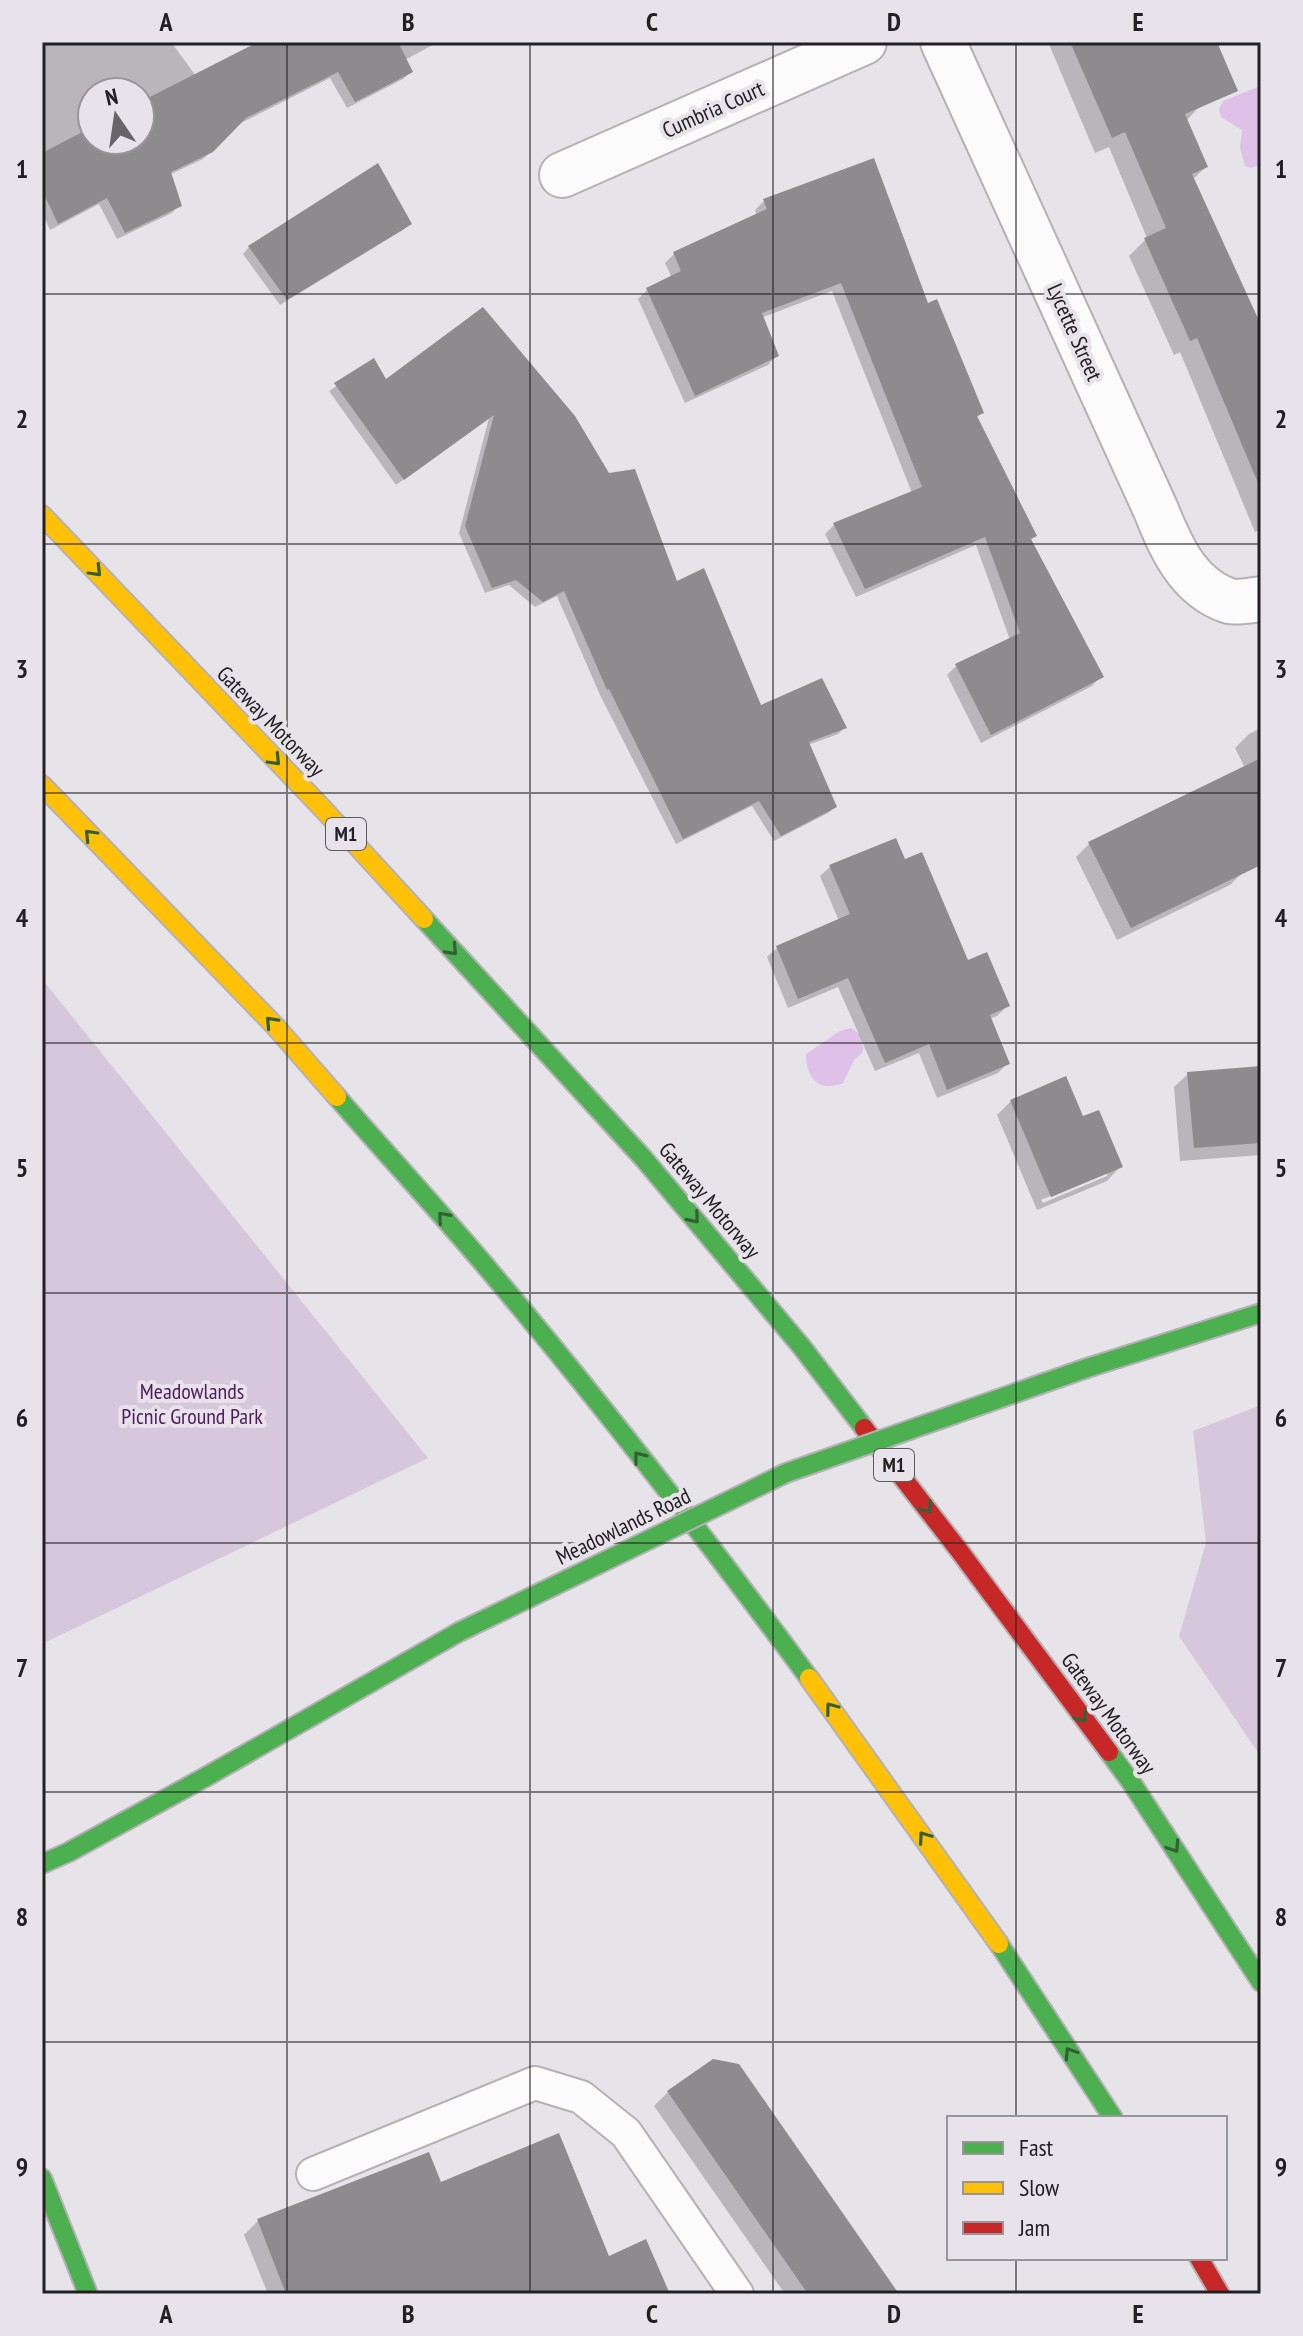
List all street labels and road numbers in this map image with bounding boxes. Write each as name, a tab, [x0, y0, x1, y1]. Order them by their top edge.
street label: Cumbria Court	[658, 74, 768, 144]
street label: Lycette Street	[1041, 279, 1109, 385]
street label: Gateway Motorway	[211, 660, 331, 783]
road number: M1	[326, 818, 366, 850]
street label: Gateway Motorway	[653, 1136, 767, 1265]
road number: M1	[874, 1449, 914, 1481]
street label: Meadowlands Road	[551, 1481, 695, 1571]
street label: Gateway Motorway	[1056, 1647, 1163, 1780]

